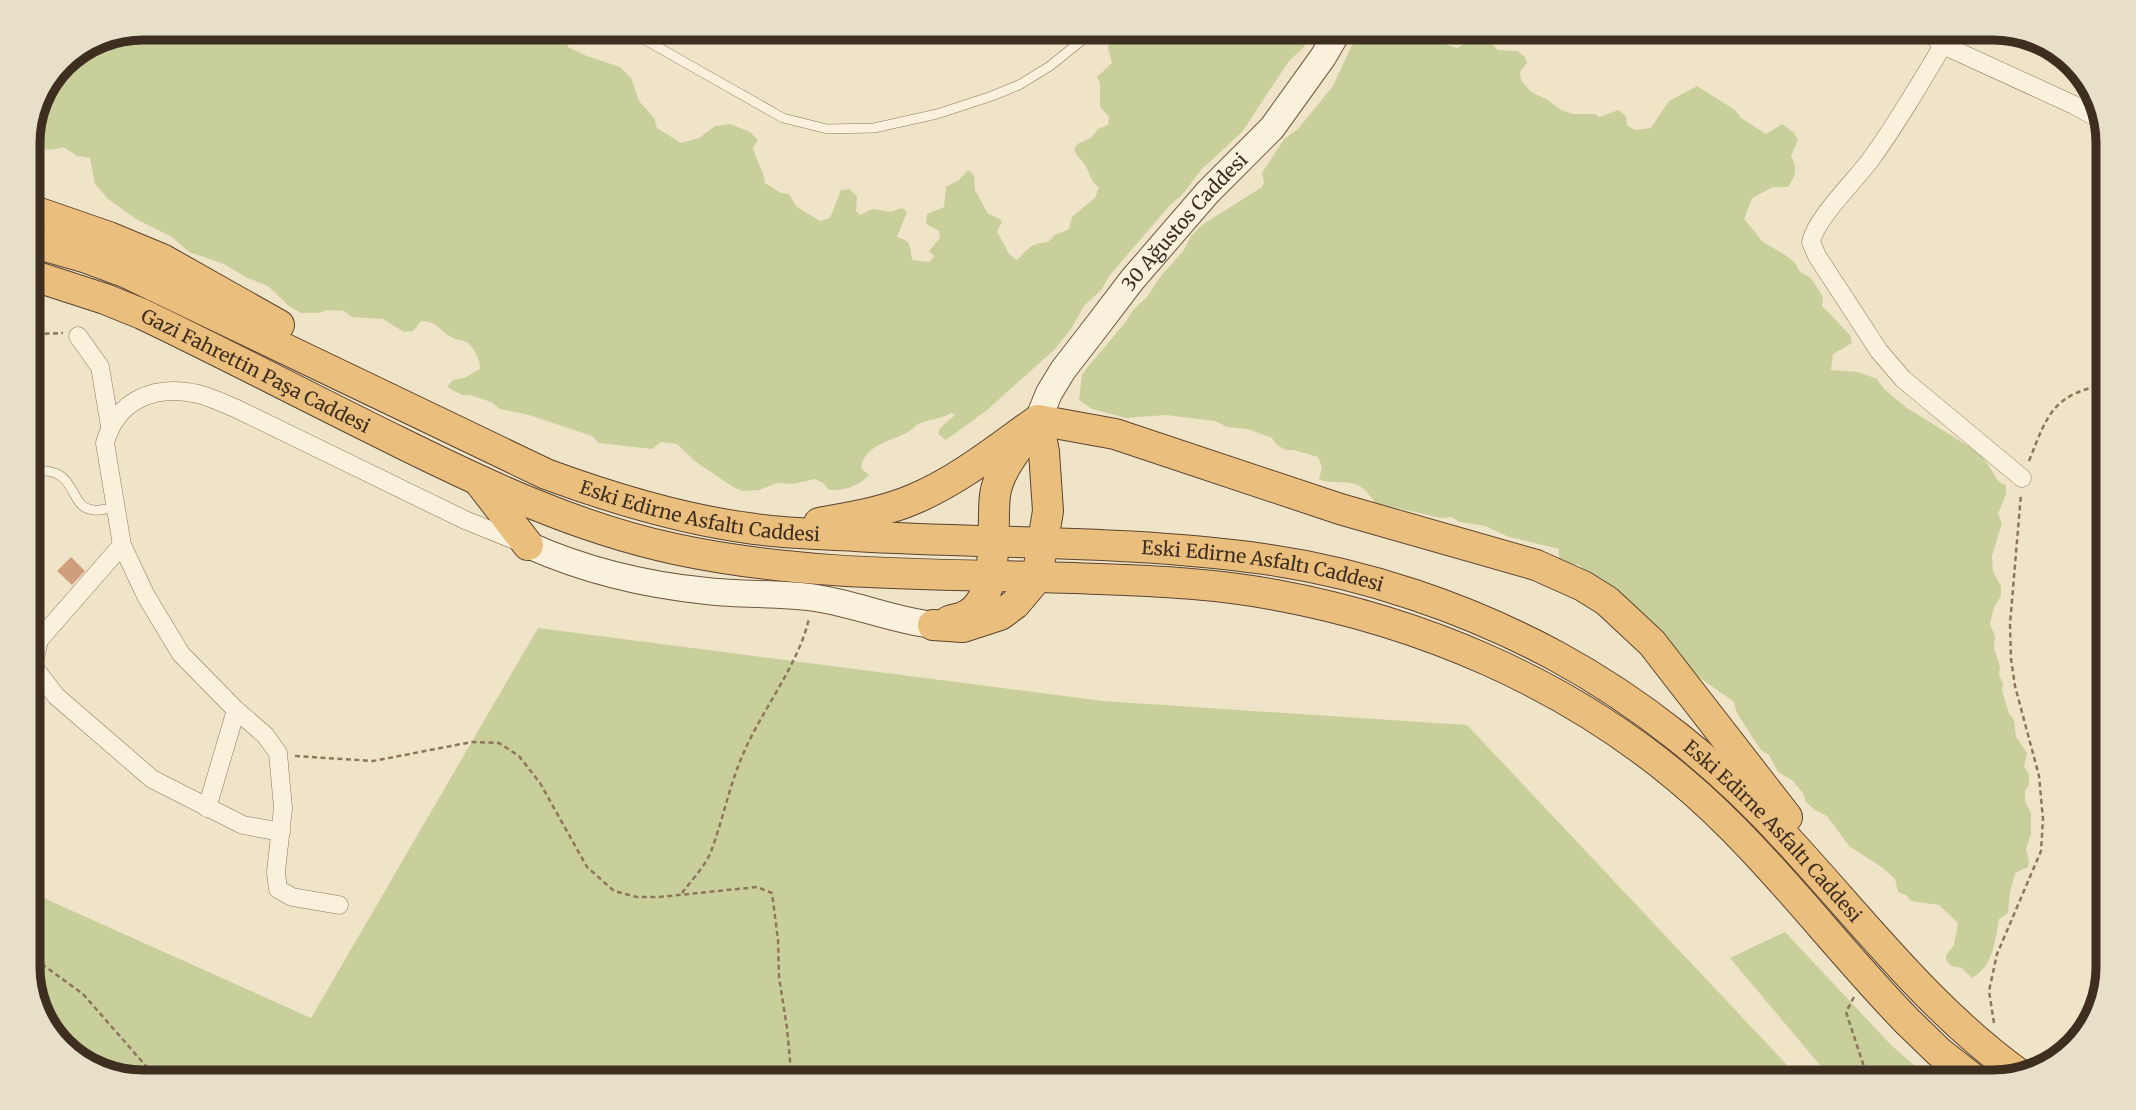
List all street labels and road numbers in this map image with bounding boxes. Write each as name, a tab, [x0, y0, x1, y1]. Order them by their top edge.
street label: 30 Ağustos Caddesi	[1116, 148, 1252, 295]
street label: Gazi Fahrettin Paşa Caddesi	[137, 303, 374, 438]
street label: Eski Edirne Asfaltı Caddesi	[577, 475, 821, 546]
street label: Eski Edirne Asfaltı Caddesi	[1141, 535, 1387, 597]
street label: Eski Edirne Asfaltı Caddesi	[1679, 735, 1867, 927]

